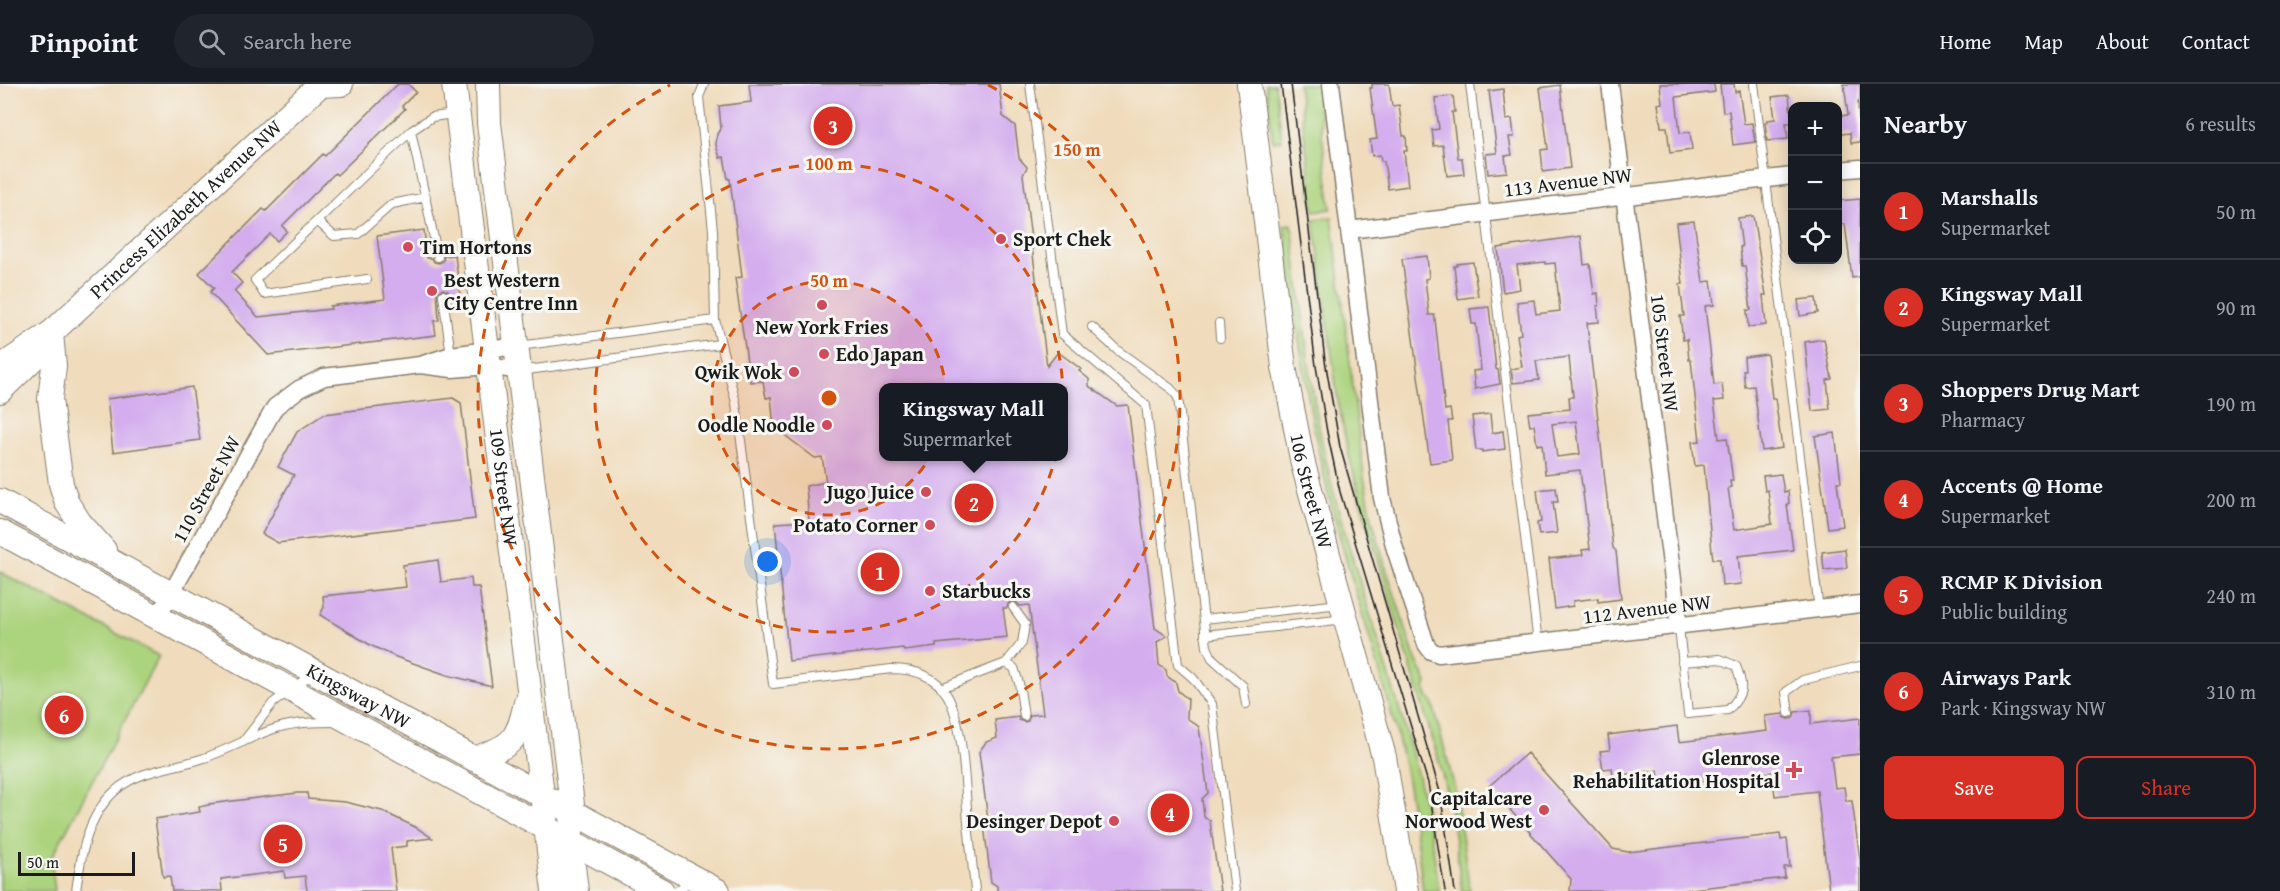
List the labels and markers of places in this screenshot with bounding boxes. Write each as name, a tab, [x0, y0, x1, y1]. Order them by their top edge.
pin: 3	[814, 104, 852, 148]
place label: Sport Chek	[1013, 224, 1112, 253]
place label: Tim Hortons	[420, 232, 532, 261]
marker: Sport Chek	[994, 232, 1008, 246]
marker: Tim Hortons	[401, 240, 415, 254]
place label: Best Western City Centre Inn	[444, 265, 578, 317]
marker: Best Western City Centre Inn	[425, 284, 439, 298]
marker: New York Fries	[815, 298, 829, 312]
place label: New York Fries	[756, 312, 888, 341]
place label: Edo Japan	[836, 339, 924, 368]
marker: Edo Japan	[817, 347, 831, 361]
place label: Qwik Wok	[695, 357, 783, 386]
marker: Qwik Wok	[787, 365, 801, 379]
centre of rings	[819, 388, 839, 408]
place label: Oodle Noodle	[698, 410, 815, 439]
marker: Oodle Noodle	[820, 418, 834, 432]
place label: Jugo Juice	[823, 477, 914, 506]
pin: 2	[954, 480, 994, 526]
marker: Jugo Juice	[919, 485, 933, 499]
place label: Potato Corner	[793, 510, 918, 539]
marker: Potato Corner	[923, 518, 937, 532]
pin: 1	[860, 550, 900, 594]
place label: Starbucks	[942, 576, 1031, 605]
marker: Starbucks	[923, 584, 937, 598]
pin: 6	[44, 692, 84, 738]
place label: Glenrose Rehabilitation Hospital	[1573, 743, 1780, 795]
marker: Glenrose Rehabilitation Hospital	[1785, 761, 1803, 779]
place label: Capitalcare Norwood West	[1405, 783, 1532, 835]
pin: 4	[1150, 790, 1190, 836]
marker: Capitalcare Norwood West	[1537, 803, 1551, 817]
place label: Desinger Depot	[966, 806, 1102, 835]
marker: Desinger Depot	[1107, 814, 1121, 828]
pin: 5	[264, 822, 302, 867]

